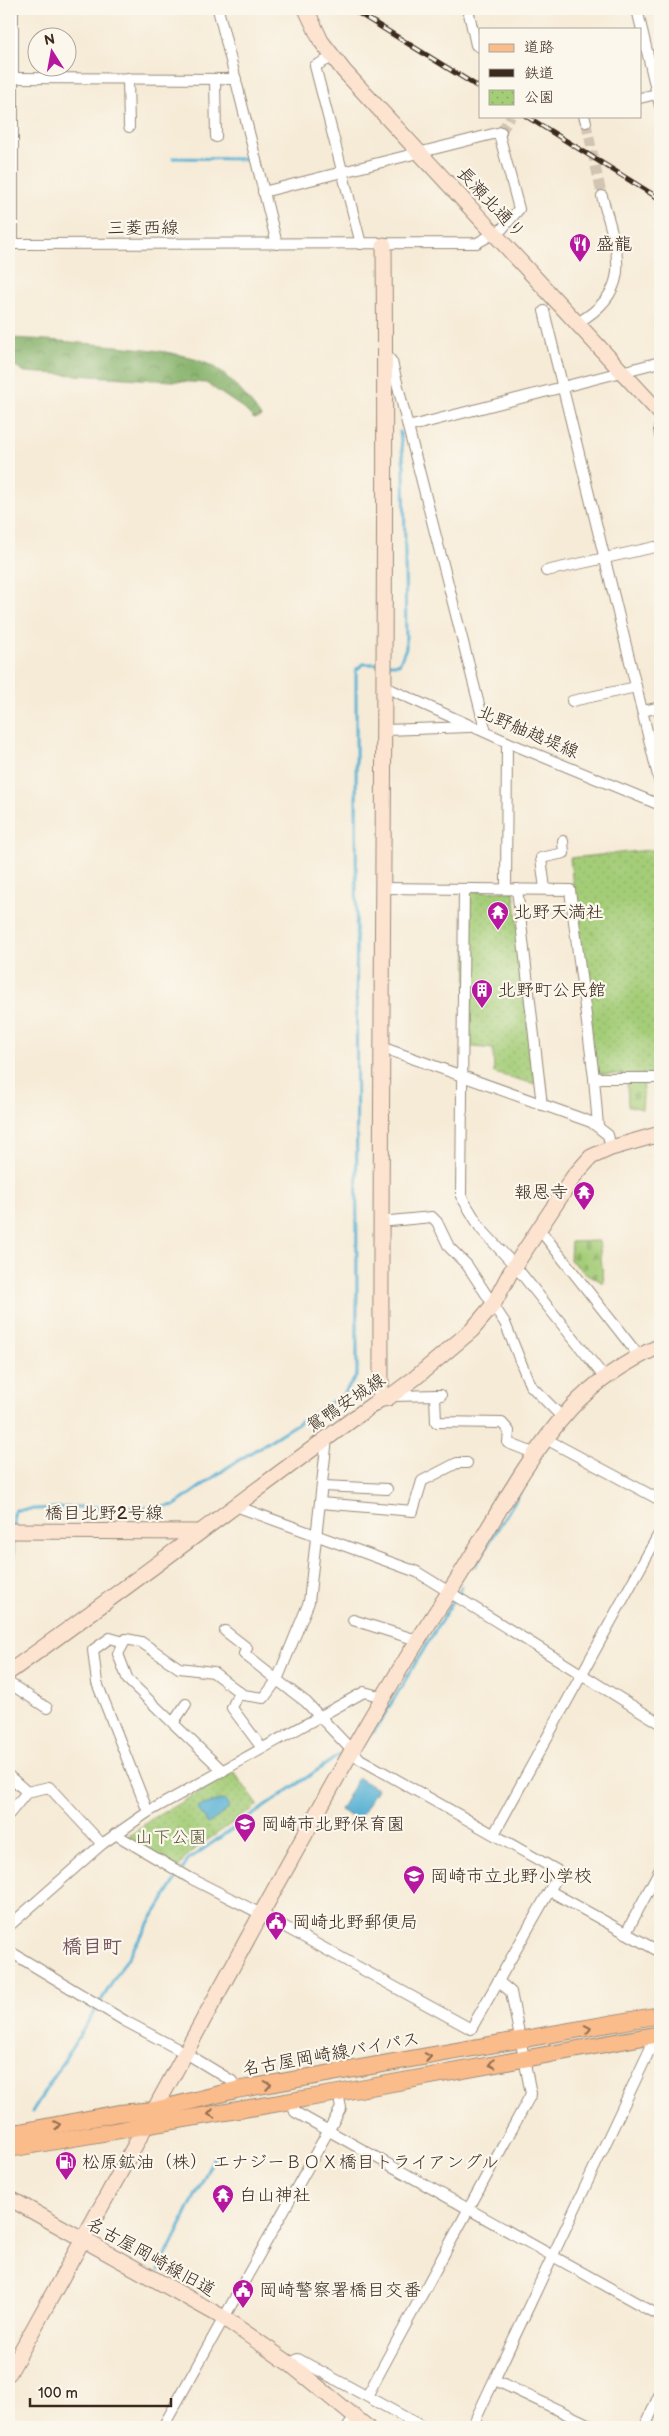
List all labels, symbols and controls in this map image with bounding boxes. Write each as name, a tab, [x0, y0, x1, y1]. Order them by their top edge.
north arrow	[28, 28, 78, 78]
legend	[479, 28, 642, 118]
text: N	[43, 30, 56, 49]
text: 道路	[524, 38, 554, 57]
text: 鉄道	[524, 64, 554, 83]
text: 公園	[524, 88, 554, 107]
street label: 長瀬北通り	[453, 163, 529, 243]
street label: 三菱西線	[107, 218, 179, 239]
restaurant icon: 盛龍	[568, 232, 592, 263]
place label: 盛龍	[596, 234, 632, 255]
street label: 北野舳越堤線	[474, 701, 582, 763]
temple icon: 北野天満社	[486, 900, 510, 931]
place label: 北野天満社	[514, 902, 604, 923]
building icon: 北野町公民館	[470, 978, 494, 1009]
place label: 北野町公民館	[498, 980, 606, 1001]
temple icon: 報恩寺	[572, 1180, 596, 1211]
place label: 報恩寺	[514, 1182, 568, 1203]
street label: 鴛鴨安城線	[303, 1369, 389, 1437]
street label: 橋目北野2号線	[45, 1503, 163, 1524]
school or university icon: 岡崎市北野保育園	[233, 1812, 257, 1843]
place label: 岡崎市北野保育園	[261, 1814, 405, 1835]
park label: 山下公園	[135, 1827, 207, 1848]
school or university icon: 岡崎市立北野小学校	[402, 1864, 426, 1895]
place label: 岡崎市立北野小学校	[430, 1866, 592, 1887]
public building icon: 岡崎北野郵便局	[264, 1910, 288, 1941]
place label: 岡崎北野郵便局	[292, 1912, 418, 1933]
district label: 橋目町	[62, 1935, 122, 1959]
one-way arrow	[583, 2025, 592, 2035]
street label: 名古屋岡崎線バイパス	[241, 2028, 421, 2080]
one-way arrow	[423, 2053, 432, 2063]
one-way arrow	[487, 2058, 496, 2069]
one-way arrow	[263, 2080, 272, 2090]
one-way arrow	[207, 2109, 216, 2119]
one-way arrow	[52, 2121, 61, 2131]
fuel station icon: 松原鉱油（株） エナジーＢＯＸ橋目トライアングル	[54, 2150, 78, 2181]
place label: 松原鉱油（株） エナジーＢＯＸ橋目トライアングル	[82, 2152, 499, 2173]
temple icon: 白山神社	[211, 2183, 235, 2214]
place label: 白山神社	[239, 2185, 311, 2206]
street label: 名古屋岡崎線旧道	[83, 2213, 219, 2301]
public building icon: 岡崎警察署橋目交番	[231, 2278, 255, 2309]
place label: 岡崎警察署橋目交番	[259, 2280, 421, 2301]
scale bar	[30, 2376, 171, 2408]
text: 100 m	[38, 2384, 78, 2403]

